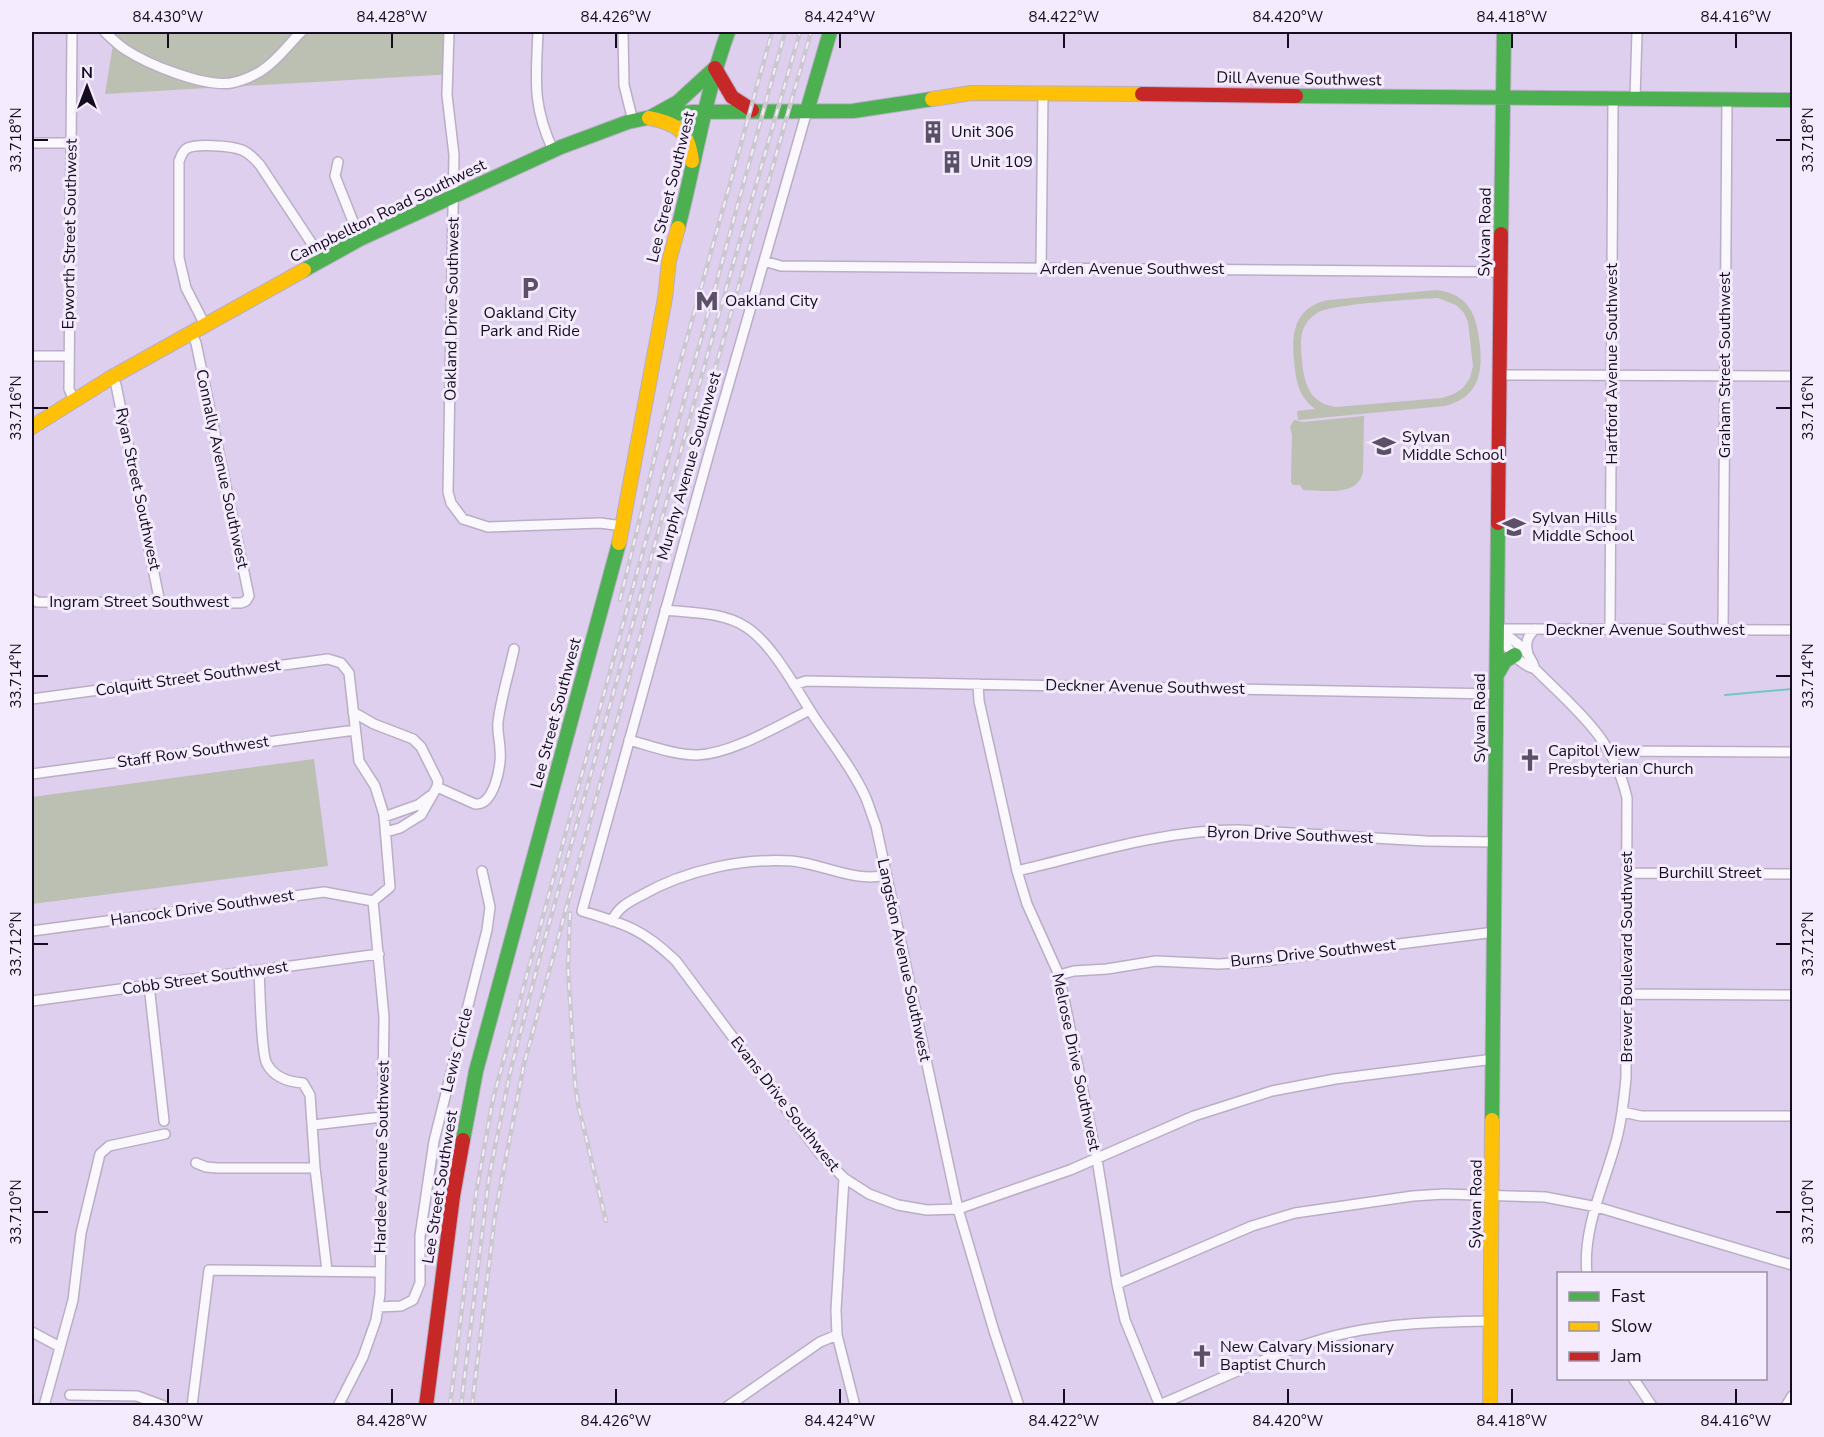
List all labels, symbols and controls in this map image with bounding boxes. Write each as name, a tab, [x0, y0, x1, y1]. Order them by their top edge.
text: 84.430°W	[133, 7, 204, 27]
text: 84.428°W	[357, 7, 428, 27]
text: 84.426°W	[581, 7, 652, 27]
text: 84.424°W	[805, 7, 876, 27]
text: 84.422°W	[1029, 7, 1100, 27]
text: 84.420°W	[1253, 7, 1324, 27]
text: 84.418°W	[1477, 7, 1548, 27]
text: 84.416°W	[1701, 7, 1772, 27]
north arrow	[57, 57, 117, 117]
text: N	[81, 62, 93, 84]
street label: Dill Avenue Southwest	[1216, 67, 1382, 91]
text: 33.718°N	[6, 107, 26, 173]
text: 33.718°N	[1798, 107, 1818, 173]
street label: Lee Street Southwest	[642, 109, 701, 265]
building icon: Unit 306	[920, 119, 946, 145]
place label: Unit 306	[951, 121, 1014, 143]
street label: Epworth Street Southwest	[57, 138, 83, 330]
building icon: Unit 109	[939, 149, 965, 175]
place label: Unit 109	[970, 151, 1033, 173]
street label: Campbellton Road Southwest	[286, 154, 490, 268]
street label: Sylvan Road	[1473, 187, 1497, 277]
street label: Oakland Drive Southwest	[439, 216, 465, 401]
street label: Arden Avenue Southwest	[1040, 258, 1225, 280]
street label: Hartford Avenue Southwest	[1601, 263, 1623, 465]
street label: Graham Street Southwest	[1714, 271, 1736, 458]
parking icon: Oakland City Park and Ride	[517, 275, 543, 301]
metro station icon: Oakland City	[694, 288, 720, 314]
place label: Oakland City	[725, 290, 819, 312]
place label: Oakland City Park and Ride	[480, 302, 580, 342]
street label: Connally Avenue Southwest	[190, 367, 254, 571]
street label: Murphy Avenue Southwest	[652, 369, 727, 563]
text: 33.716°N	[6, 375, 26, 441]
text: 33.716°N	[1798, 375, 1818, 441]
street label: Ryan Street Southwest	[110, 406, 166, 573]
place label: Sylvan Middle School	[1402, 426, 1504, 466]
school or university icon: Sylvan Middle School	[1371, 433, 1397, 459]
place label: Sylvan Hills Middle School	[1532, 507, 1634, 547]
school or university icon: Sylvan Hills Middle School	[1501, 514, 1527, 540]
street label: Ingram Street Southwest	[49, 591, 229, 613]
street label: Deckner Avenue Southwest	[1545, 619, 1745, 641]
street label: Lee Street Southwest	[525, 635, 587, 791]
text: 33.714°N	[6, 643, 26, 709]
text: 33.714°N	[1798, 643, 1818, 709]
street label: Colquitt Street Southwest	[94, 654, 282, 702]
street label: Sylvan Road	[1469, 673, 1491, 763]
street label: Deckner Avenue Southwest	[1045, 674, 1245, 700]
street label: Staff Row Southwest	[116, 730, 271, 774]
place label: Capitol View Presbyterian Church	[1548, 740, 1694, 780]
church icon: Capitol View Presbyterian Church	[1517, 747, 1543, 773]
street label: Byron Drive Southwest	[1207, 821, 1374, 849]
street label: Brewer Boulevard Southwest	[1616, 851, 1638, 1063]
street label: Langston Avenue Southwest	[872, 857, 936, 1064]
street label: Burchill Street	[1659, 862, 1762, 884]
street label: Hancock Drive Southwest	[109, 884, 295, 932]
text: 33.712°N	[6, 911, 26, 977]
text: 33.712°N	[1798, 911, 1818, 977]
street label: Burns Drive Southwest	[1229, 933, 1397, 973]
street label: Cobb Street Southwest	[121, 955, 290, 1001]
street label: Melrose Drive Southwest	[1046, 971, 1106, 1153]
street label: Lewis Circle	[436, 1005, 478, 1095]
street label: Evans Drive Southwest	[725, 1032, 845, 1177]
street label: Hardee Avenue Southwest	[369, 1060, 395, 1254]
street label: Lee Street Southwest	[417, 1108, 463, 1265]
street label: Sylvan Road	[1464, 1159, 1488, 1249]
text: 33.710°N	[6, 1179, 26, 1245]
text: 33.710°N	[1798, 1179, 1818, 1245]
legend	[1557, 1272, 1767, 1380]
text: Fast	[1611, 1284, 1646, 1308]
text: Slow	[1611, 1314, 1652, 1338]
place label: New Calvary Missionary Baptist Church	[1220, 1336, 1395, 1376]
church icon: New Calvary Missionary Baptist Church	[1189, 1343, 1215, 1369]
text: Jam	[1610, 1344, 1642, 1368]
text: 84.430°W	[133, 1411, 204, 1431]
text: 84.428°W	[357, 1411, 428, 1431]
text: 84.426°W	[581, 1411, 652, 1431]
text: 84.424°W	[805, 1411, 876, 1431]
text: 84.422°W	[1029, 1411, 1100, 1431]
text: 84.420°W	[1253, 1411, 1324, 1431]
text: 84.418°W	[1477, 1411, 1548, 1431]
text: 84.416°W	[1701, 1411, 1772, 1431]

